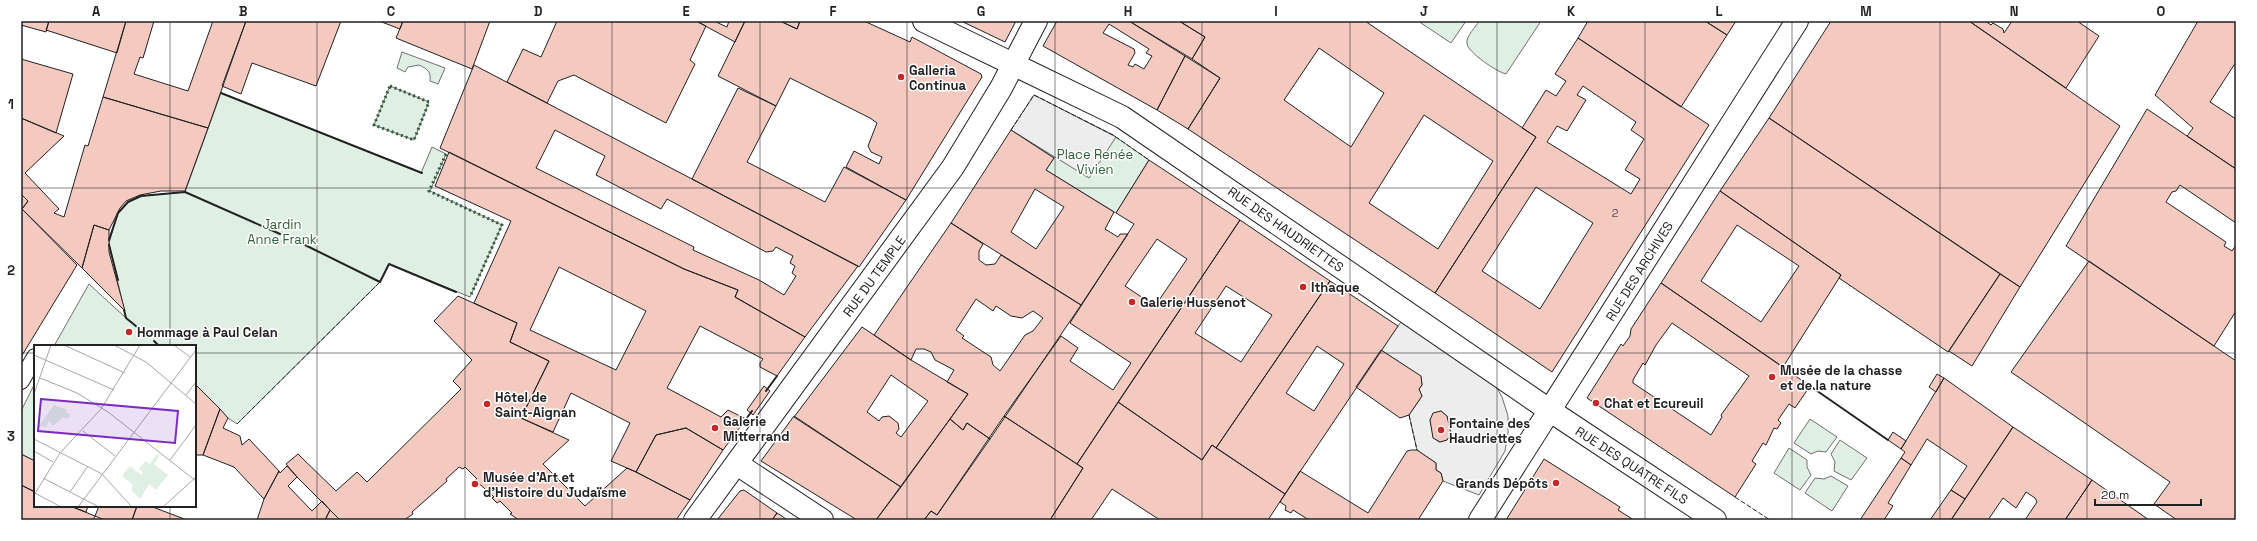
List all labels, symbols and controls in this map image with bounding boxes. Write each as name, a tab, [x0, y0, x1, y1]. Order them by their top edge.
text: A	[92, 3, 101, 20]
text: B	[239, 3, 248, 20]
text: C	[387, 3, 395, 20]
text: D	[534, 3, 543, 20]
text: E	[682, 3, 690, 20]
text: F	[830, 3, 837, 20]
text: G	[977, 3, 985, 20]
text: H	[1124, 3, 1132, 20]
text: I	[1274, 3, 1278, 20]
text: J	[1420, 3, 1428, 20]
text: K	[1567, 3, 1576, 20]
text: L	[1715, 3, 1723, 20]
text: M	[1860, 3, 1872, 20]
text: N	[2010, 3, 2018, 20]
text: O	[2157, 3, 2166, 20]
place label: Galleria Continua	[909, 62, 966, 94]
marker: Galleria Continua	[896, 72, 906, 82]
text: 1	[8, 96, 14, 113]
park label: Place Renée Vivien	[1057, 146, 1133, 178]
street label: RUE DES HAUDRIETTES	[1224, 183, 1347, 276]
house number: 2	[1612, 206, 1619, 220]
park label: Jardin Anne Frank	[247, 216, 317, 248]
street label: RUE DES ARCHIVES	[1602, 218, 1677, 324]
street label: RUE DU TEMPLE	[839, 232, 910, 320]
text: 2	[7, 262, 15, 279]
place label: Ithaque	[1311, 279, 1360, 296]
marker: Ithaque	[1298, 282, 1308, 292]
place label: Galerie Hussenot	[1140, 294, 1246, 311]
marker: Galerie Hussenot	[1127, 297, 1137, 307]
place label: Hommage à Paul Celan	[137, 324, 278, 341]
marker: Hommage à Paul Celan	[124, 327, 134, 337]
inset map	[34, 345, 196, 507]
place label: Musée de la chasse et de la nature	[1780, 362, 1902, 394]
marker: Musée de la chasse et de la nature	[1767, 372, 1777, 382]
place label: Hôtel de Saint-Aignan	[495, 389, 576, 421]
place label: Chat et Ecureuil	[1604, 395, 1703, 412]
marker: Chat et Ecureuil	[1591, 398, 1601, 408]
marker: Hôtel de Saint-Aignan	[482, 399, 492, 409]
place label: Galerie Mitterrand	[723, 413, 790, 445]
place label: Fontaine des Haudriettes	[1449, 415, 1530, 447]
marker: Galerie Mitterrand	[710, 423, 720, 433]
street label: RUE DES QUATRE FILS	[1572, 423, 1691, 508]
marker: Fontaine des Haudriettes	[1436, 425, 1446, 435]
text: 3	[7, 428, 15, 445]
place label: Musée d'Art et d'Histoire du Judaïsme	[483, 469, 626, 501]
place label: Grands Dépôts	[1456, 475, 1548, 492]
marker: Grands Dépôts	[1551, 478, 1561, 488]
marker: Musée d'Art et d'Histoire du Judaïsme	[470, 479, 480, 489]
scale bar	[2095, 481, 2201, 507]
text: 20 m	[2101, 487, 2129, 503]

